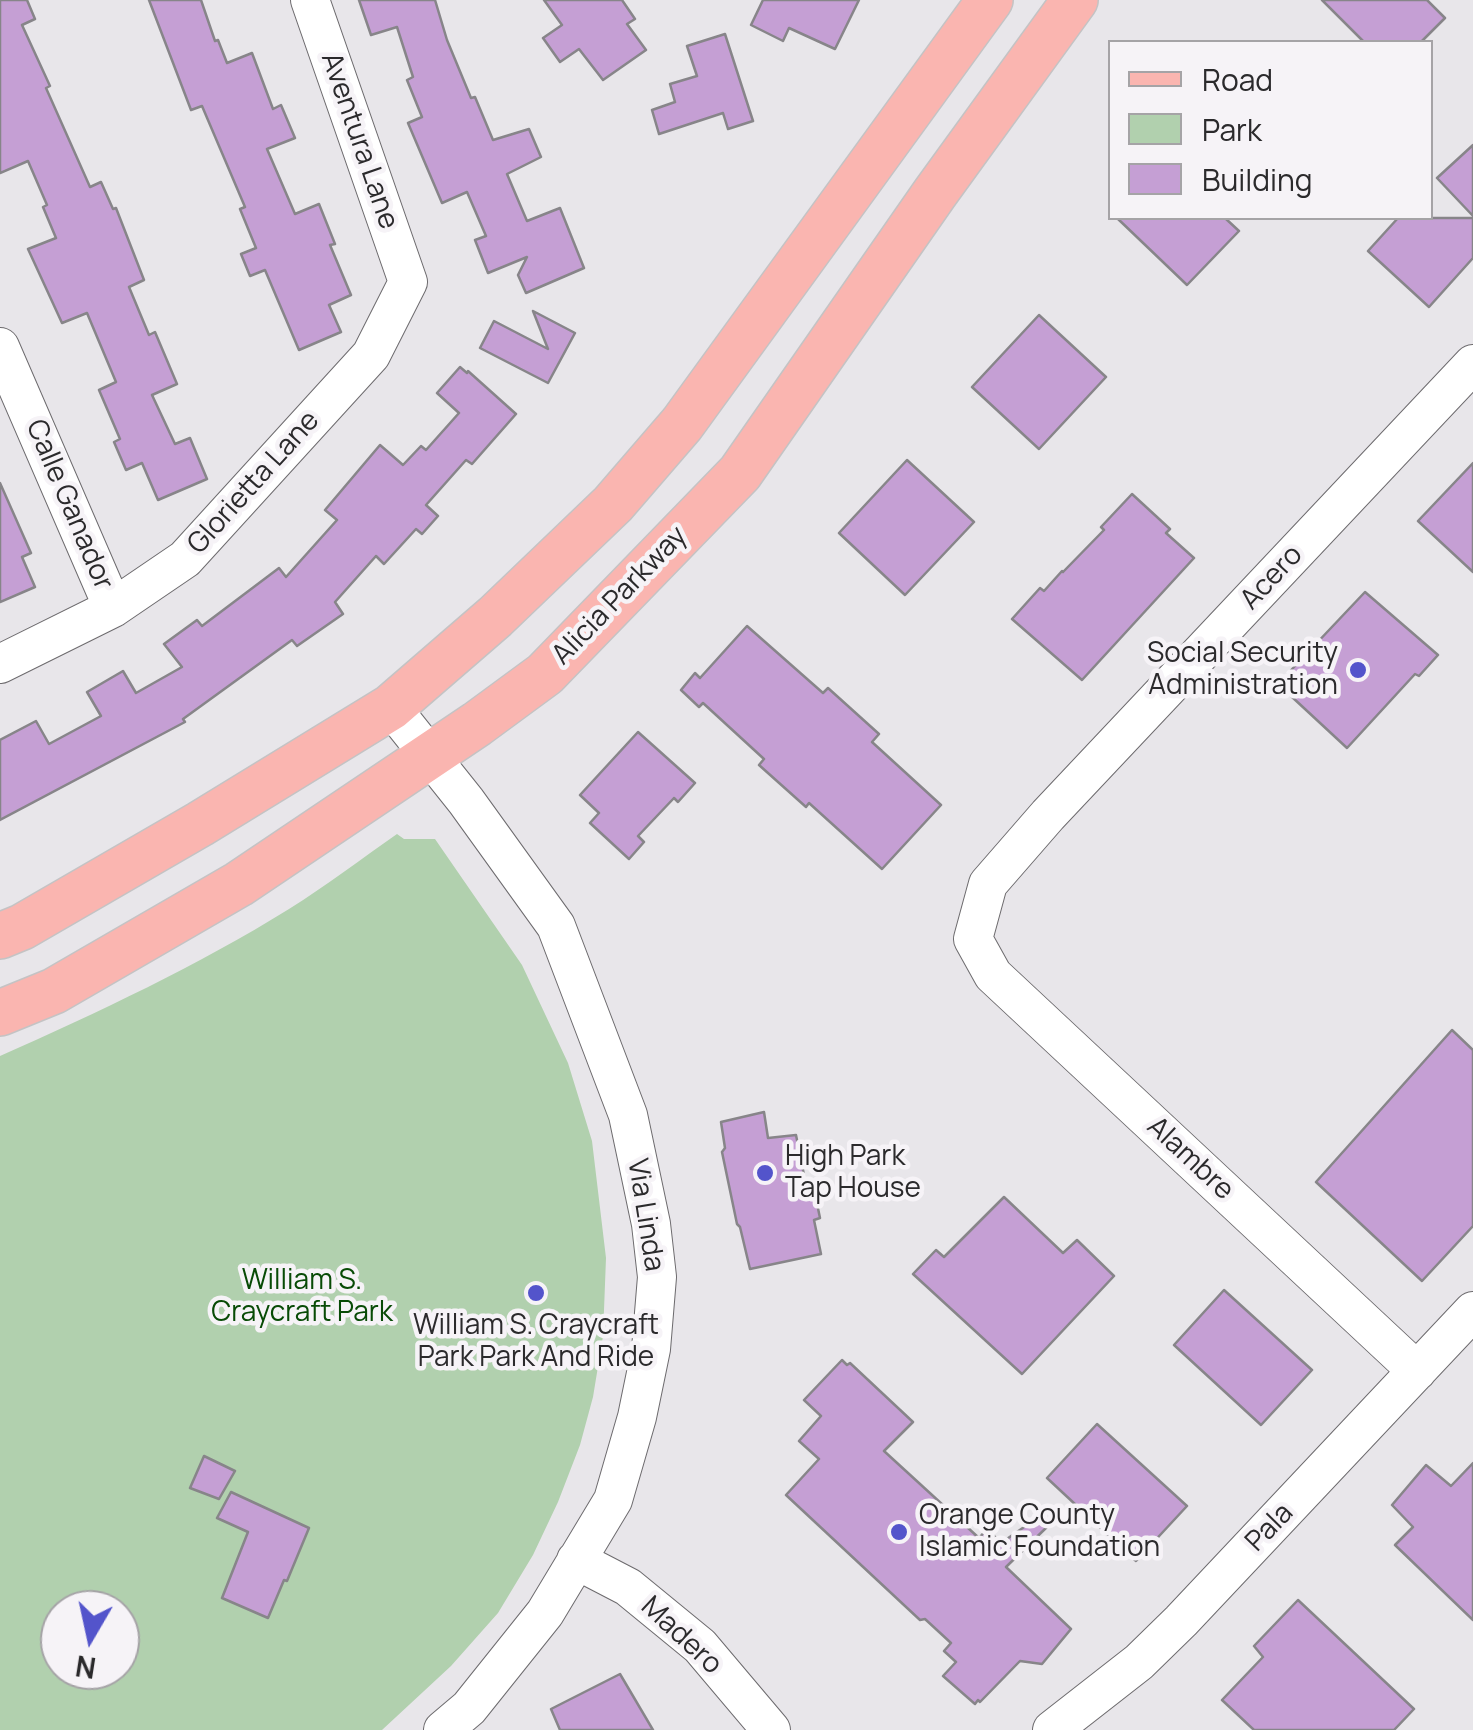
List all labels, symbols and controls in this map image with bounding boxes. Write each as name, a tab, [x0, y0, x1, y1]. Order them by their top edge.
legend	[1108, 40, 1433, 220]
street label: Aventura Lane	[313, 48, 405, 234]
text: Road	[1202, 59, 1273, 100]
text: Park	[1202, 109, 1262, 150]
text: Building	[1202, 159, 1313, 200]
street label: Glorietta Lane	[181, 405, 327, 561]
street label: Calle Ganador	[18, 415, 120, 595]
street label: Alicia Parkway	[546, 520, 694, 672]
street label: Acero	[1234, 539, 1310, 617]
place label: Social Security Administration	[1147, 637, 1338, 703]
marker: Social Security Administration	[1347, 659, 1369, 681]
street label: Alambre	[1140, 1110, 1240, 1208]
place label: High Park Tap House	[785, 1140, 921, 1206]
street label: Via Linda	[620, 1156, 670, 1274]
marker: High Park Tap House	[754, 1162, 776, 1184]
park label: William S. Craycraft Park	[211, 1264, 393, 1330]
marker: William S. Craycraft Park Park And Ride	[525, 1282, 547, 1304]
place label: William S. Craycraft Park Park And Ride	[413, 1309, 659, 1375]
street label: Pala	[1239, 1497, 1301, 1559]
place label: Orange County Islamic Foundation	[919, 1499, 1160, 1565]
marker: Orange County Islamic Foundation	[888, 1521, 910, 1543]
north arrow	[40, 1590, 140, 1690]
street label: Madero	[634, 1590, 728, 1682]
text: N	[73, 1647, 99, 1688]

